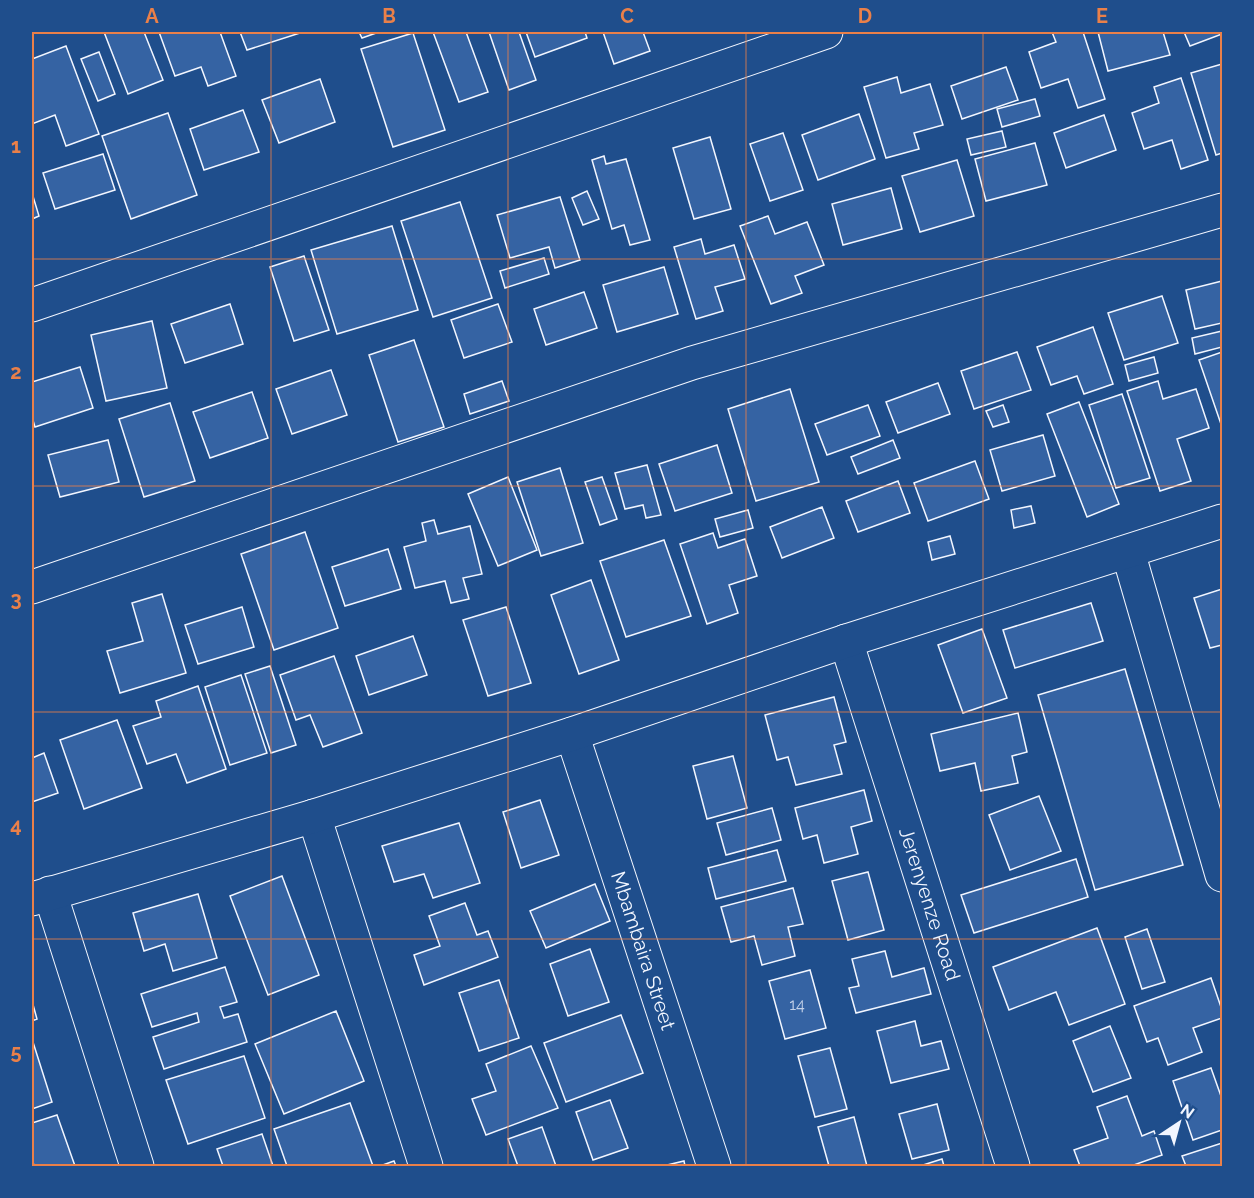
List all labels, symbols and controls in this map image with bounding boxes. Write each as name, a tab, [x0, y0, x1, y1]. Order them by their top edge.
text: A	[145, 4, 159, 28]
text: B	[382, 4, 396, 28]
text: C	[620, 4, 634, 28]
text: D	[858, 4, 872, 28]
text: E	[1096, 4, 1108, 28]
text: 1	[11, 134, 21, 158]
text: 2	[10, 360, 22, 384]
text: 3	[10, 587, 22, 611]
text: 4	[10, 813, 22, 837]
street label: Jerenyenze Road	[894, 824, 965, 984]
street label: Mbambaira Street	[606, 868, 680, 1033]
house number: 14	[789, 995, 805, 1014]
text: 5	[10, 1040, 22, 1064]
north arrow	[1149, 1093, 1209, 1153]
text: N	[1177, 1100, 1198, 1123]

